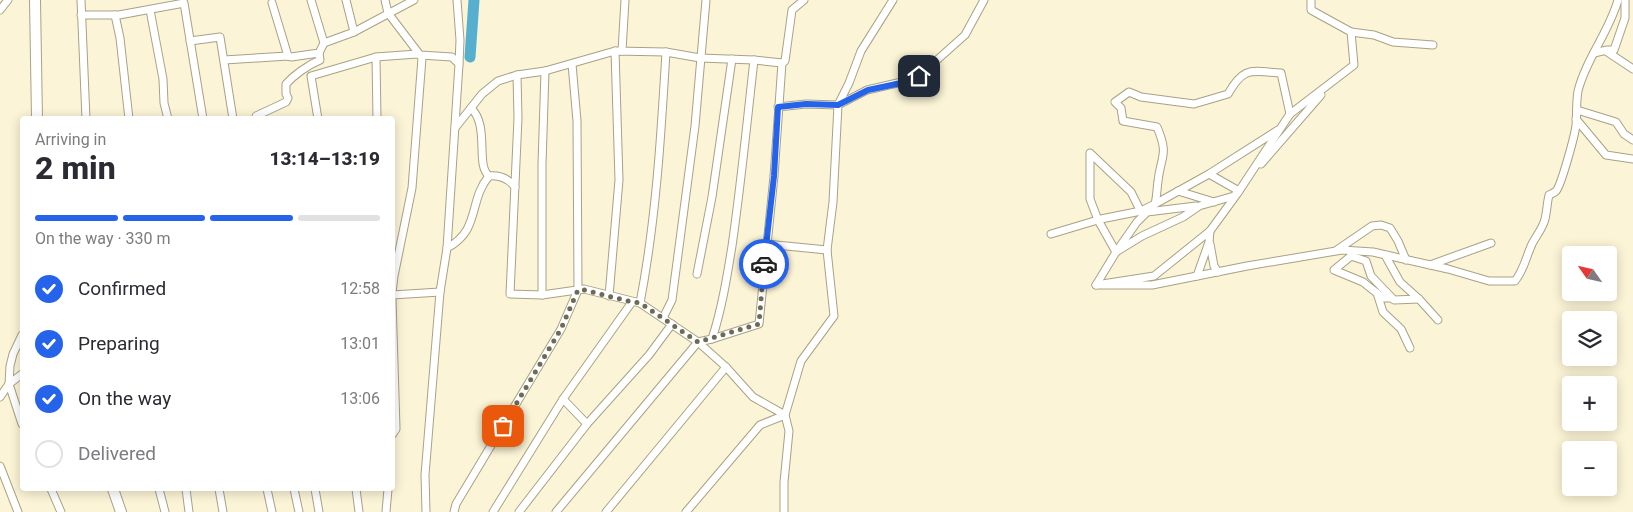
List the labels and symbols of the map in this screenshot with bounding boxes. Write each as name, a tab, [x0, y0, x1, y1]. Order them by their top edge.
pin	[898, 55, 940, 97]
courier	[739, 239, 789, 289]
north arrow	[1562, 246, 1618, 301]
pin	[482, 405, 524, 447]

